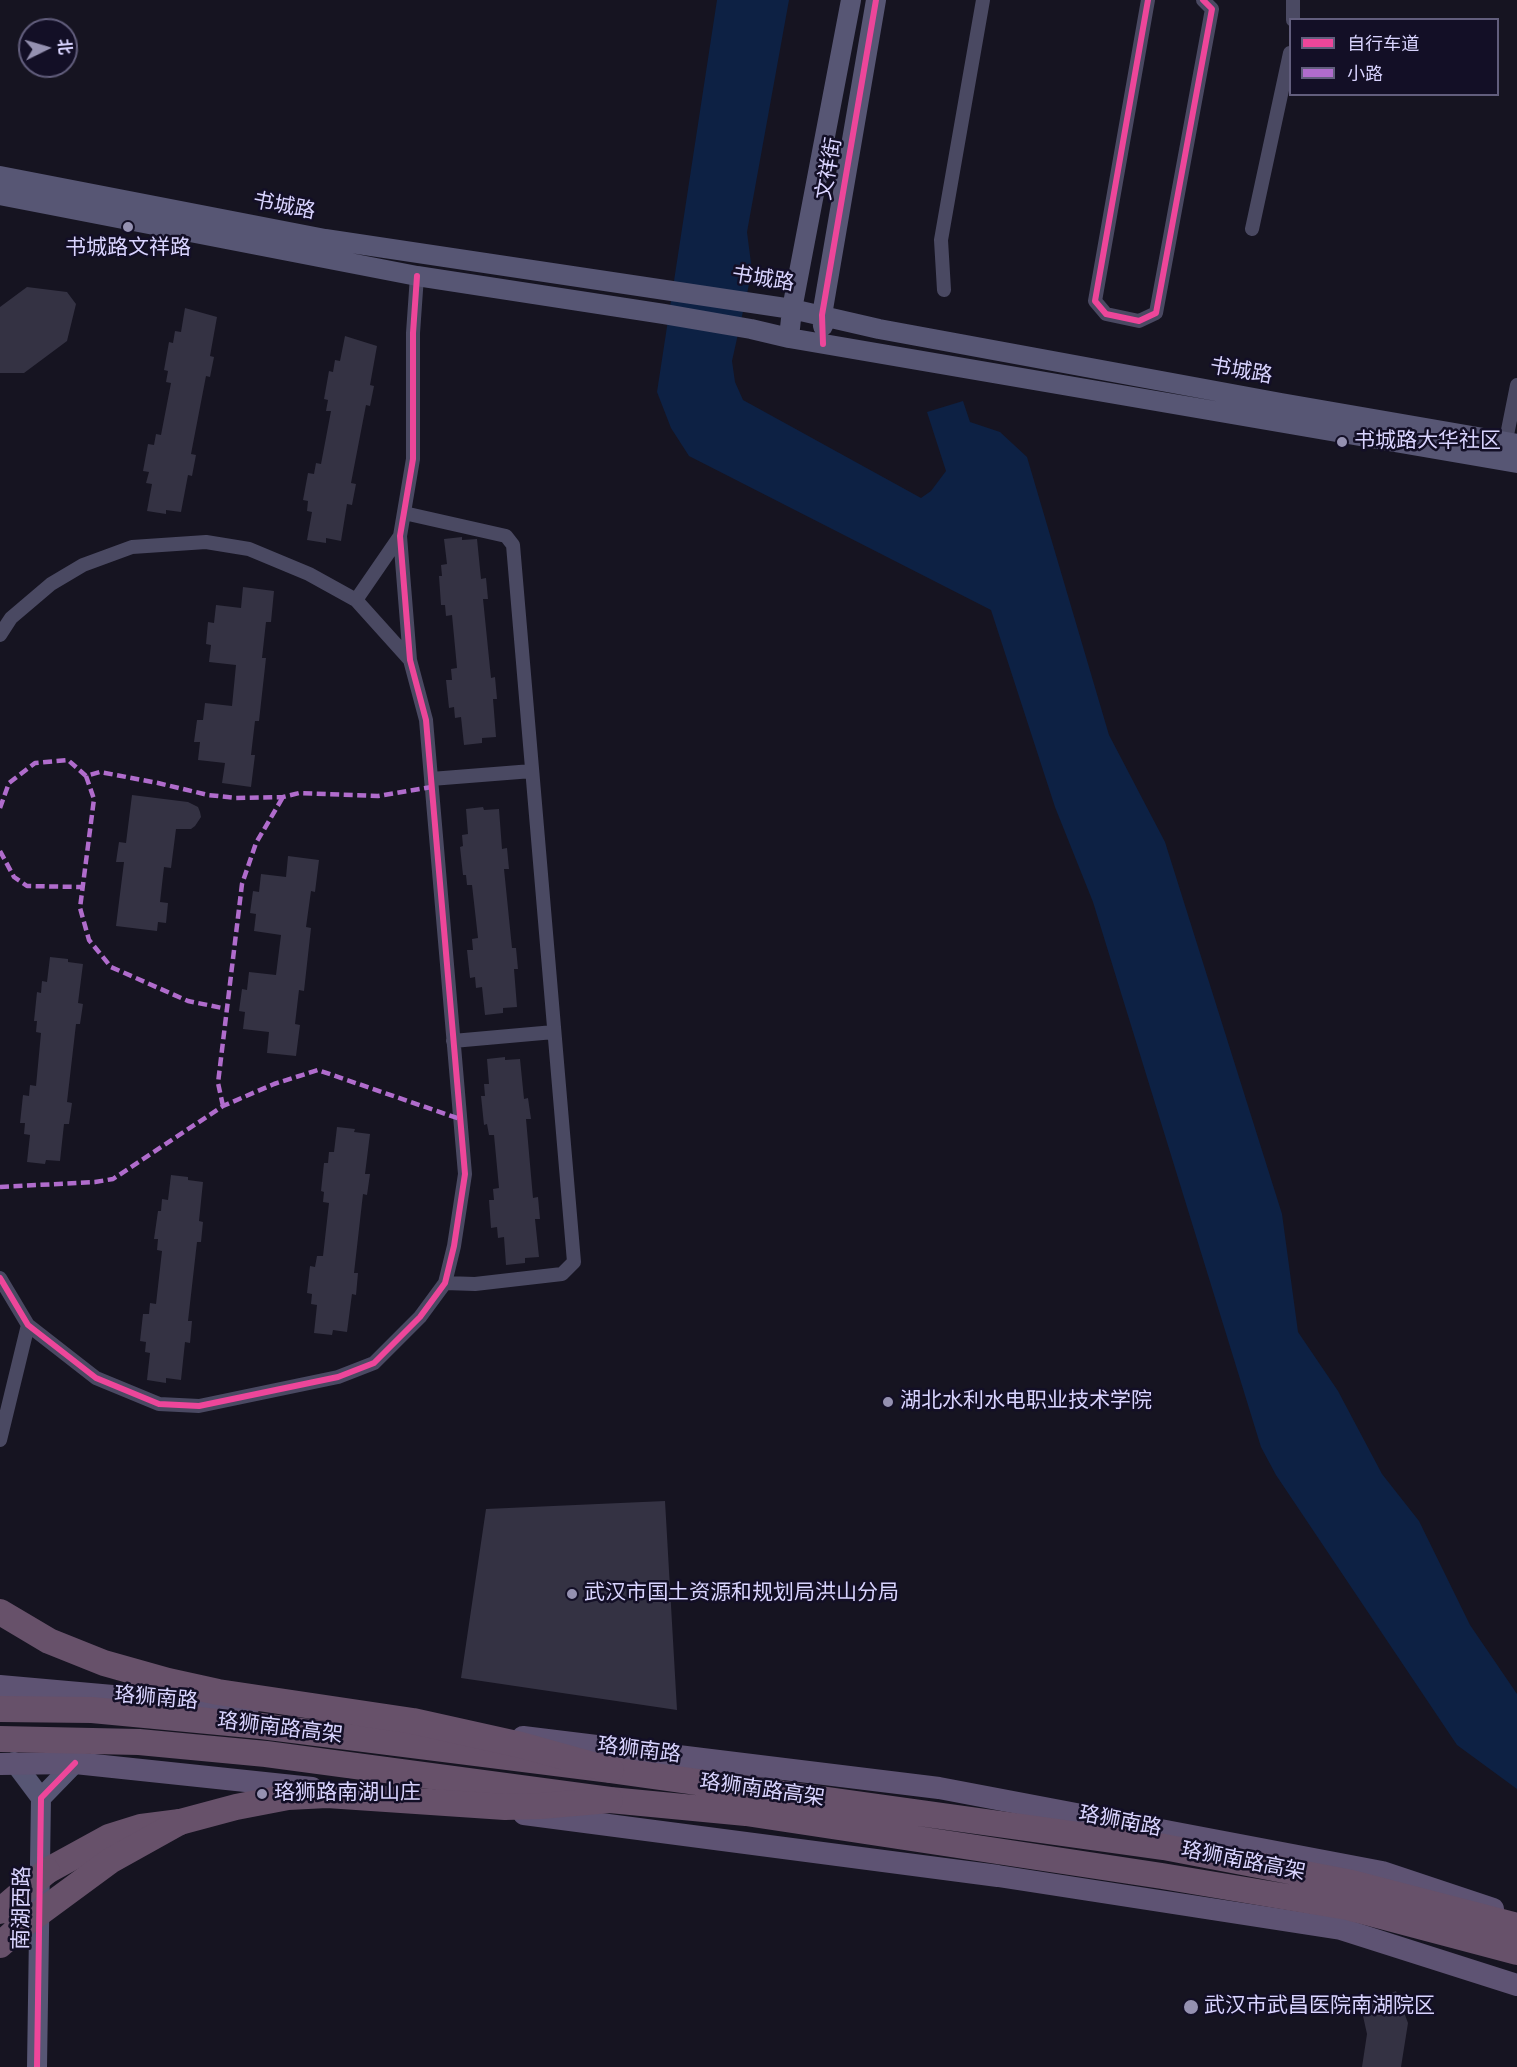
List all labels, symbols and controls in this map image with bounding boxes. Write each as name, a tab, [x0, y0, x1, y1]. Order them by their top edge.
north arrow	[18, 18, 78, 78]
legend	[1289, 18, 1499, 96]
text: 自行车道	[1347, 31, 1419, 56]
text: 北	[52, 38, 77, 56]
text: 小路	[1347, 61, 1383, 86]
street label: 文祥街	[812, 136, 848, 202]
street label: 书城路	[251, 189, 317, 225]
marker: 书城路文祥路	[121, 220, 135, 234]
place label: 书城路文祥路	[65, 236, 191, 262]
street label: 书城路	[730, 263, 796, 297]
street label: 书城路	[1208, 354, 1274, 390]
place label: 书城路大华社区	[1354, 429, 1501, 455]
marker: 书城路大华社区	[1335, 435, 1349, 449]
place label: 湖北水利水电职业技术学院	[900, 1389, 1152, 1415]
marker: 湖北水利水电职业技术学院	[881, 1395, 895, 1409]
place label: 武汉市国土资源和规划局洪山分局	[584, 1581, 899, 1607]
marker: 武汉市国土资源和规划局洪山分局	[565, 1587, 579, 1601]
street label: 珞狮南路	[113, 1683, 199, 1715]
street label: 珞狮南路高架	[216, 1709, 344, 1749]
street label: 珞狮南路	[596, 1733, 682, 1769]
street label: 珞狮南路高架	[698, 1770, 826, 1812]
place label: 珞狮路南湖山庄	[274, 1781, 421, 1807]
marker: 珞狮路南湖山庄	[255, 1787, 269, 1801]
street label: 珞狮南路	[1076, 1802, 1164, 1842]
street label: 珞狮南路高架	[1179, 1838, 1307, 1886]
street label: 南湖西路	[10, 1866, 36, 1950]
place label: 武汉市武昌医院南湖院区	[1204, 1994, 1435, 2020]
marker: 武汉市武昌医院南湖院区	[1182, 1998, 1200, 2016]

